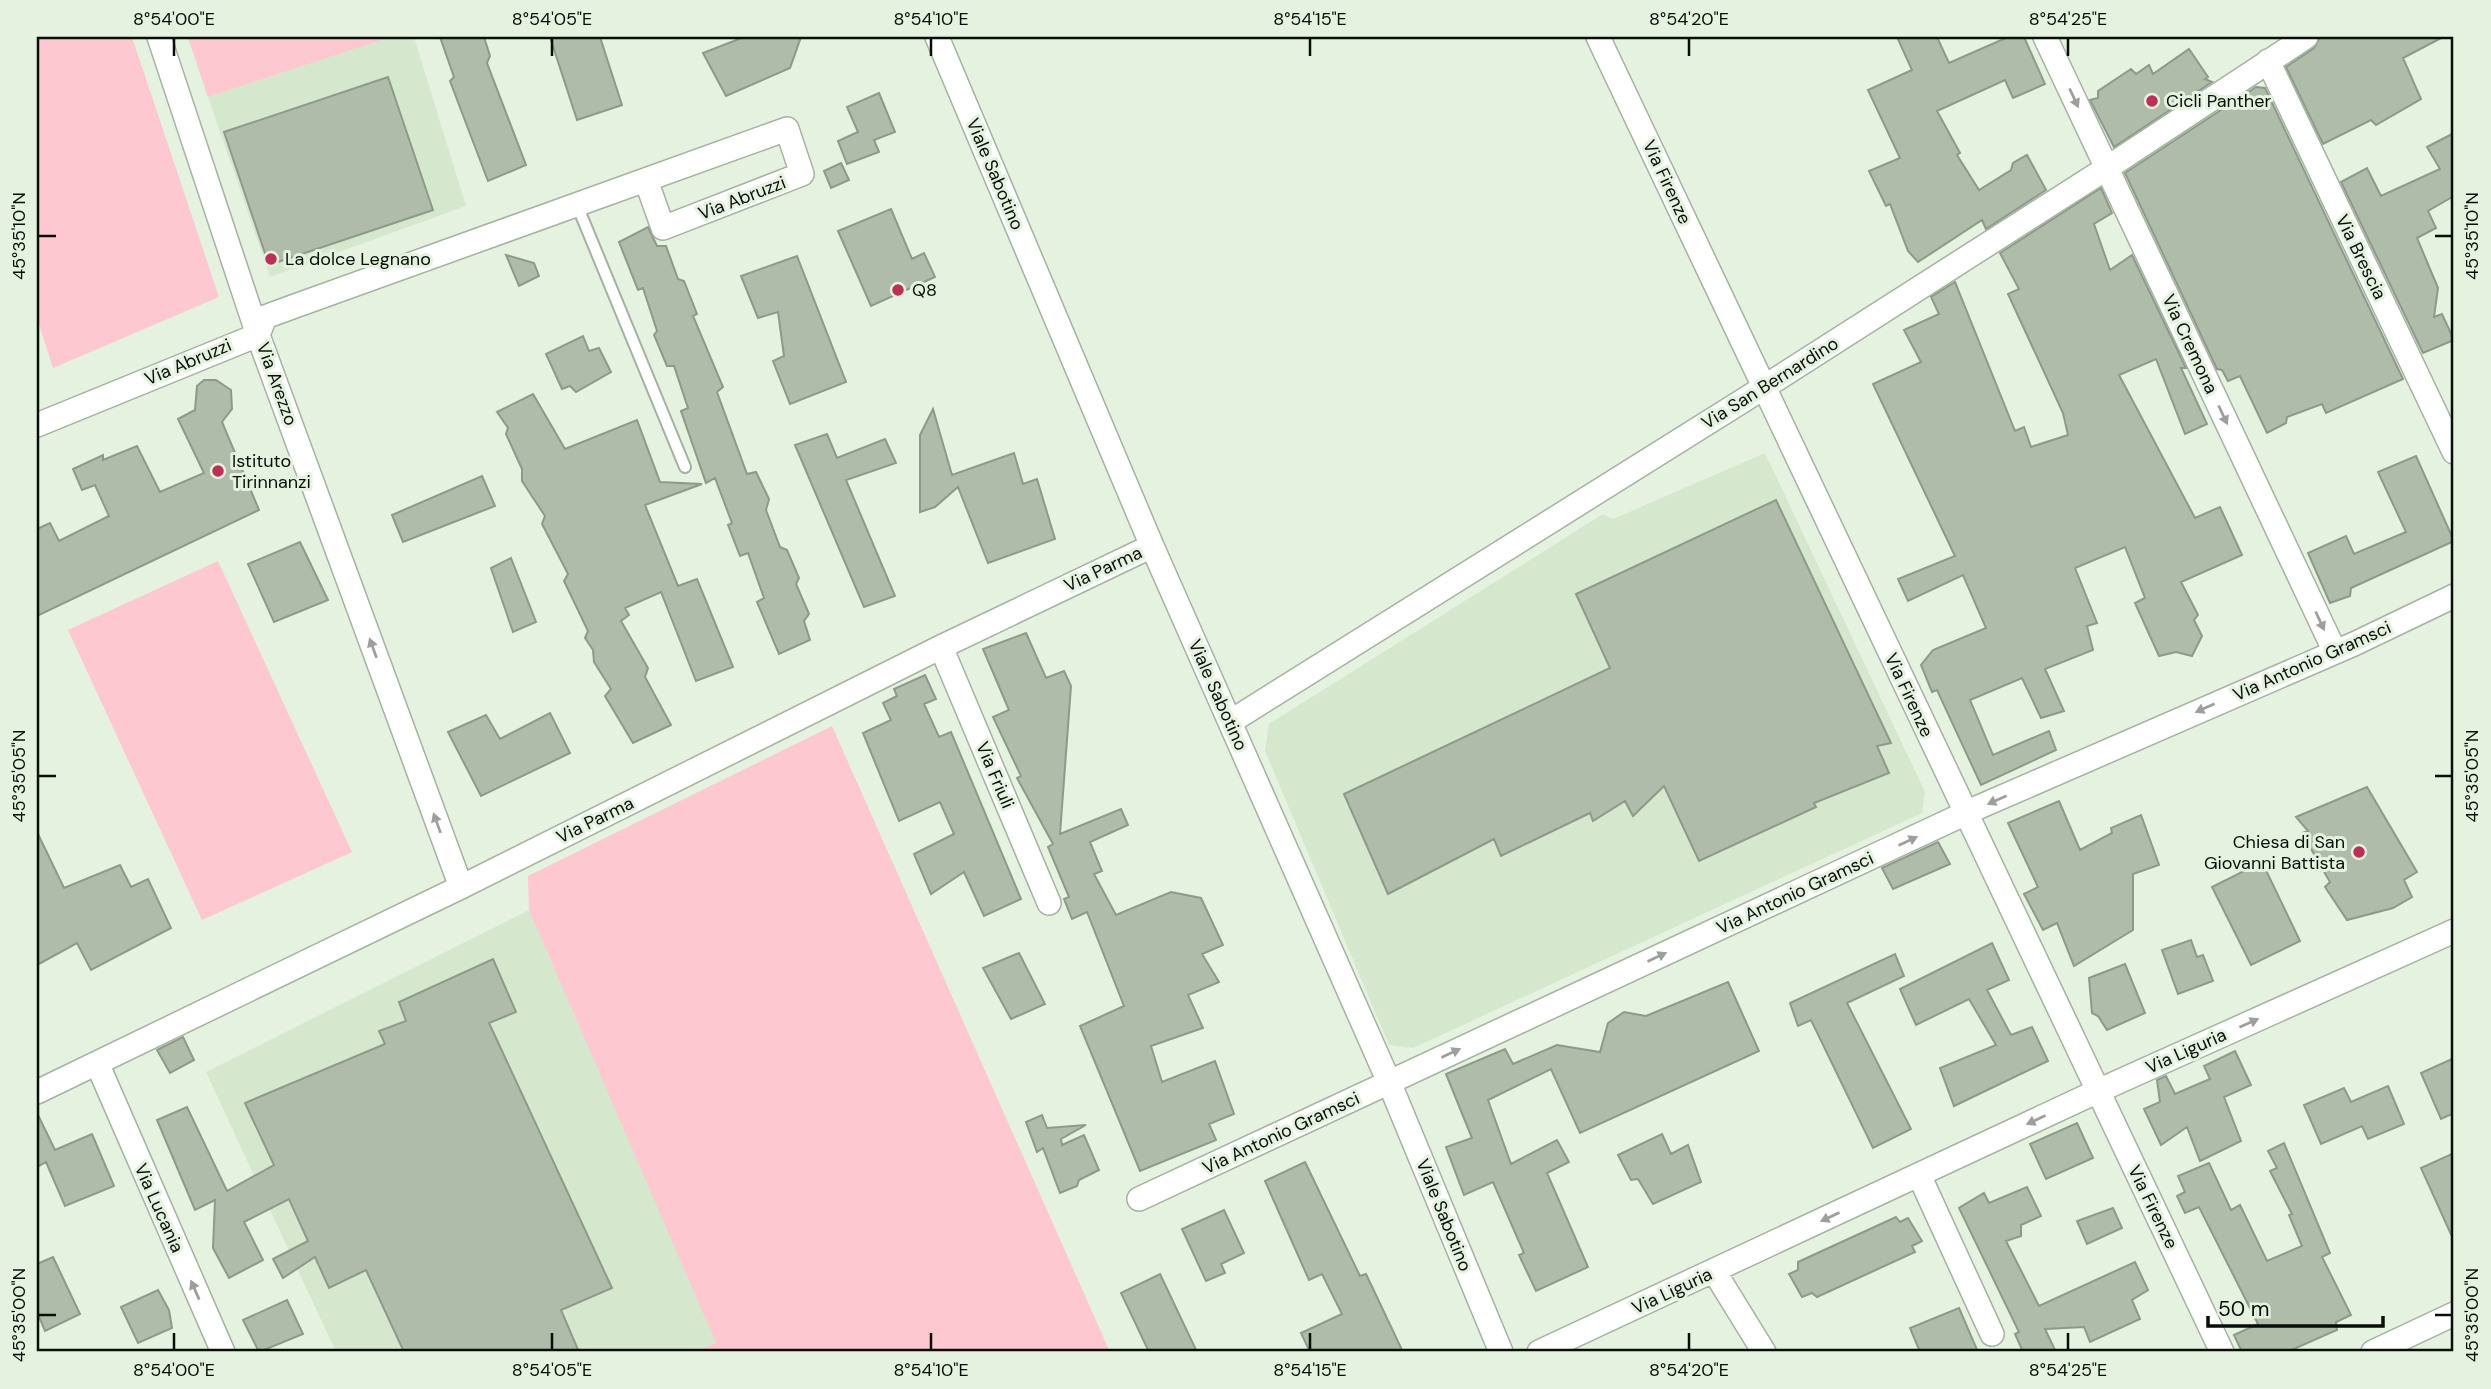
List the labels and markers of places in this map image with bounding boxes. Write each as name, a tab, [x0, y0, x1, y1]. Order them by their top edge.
place label: Cicli Panther	[2166, 89, 2271, 113]
marker: Cicli Panther	[2144, 93, 2160, 109]
place label: La dolce Legnano	[285, 247, 431, 271]
marker: La dolce Legnano	[263, 251, 279, 267]
place label: Q8	[912, 278, 937, 302]
marker: Q8	[890, 282, 906, 298]
place label: Istituto Tirinnanzi	[232, 449, 311, 494]
marker: Istituto Tirinnanzi	[210, 463, 226, 479]
place label: Chiesa di San Giovanni Battista	[2204, 830, 2345, 875]
marker: Chiesa di San Giovanni Battista	[2351, 844, 2367, 860]

